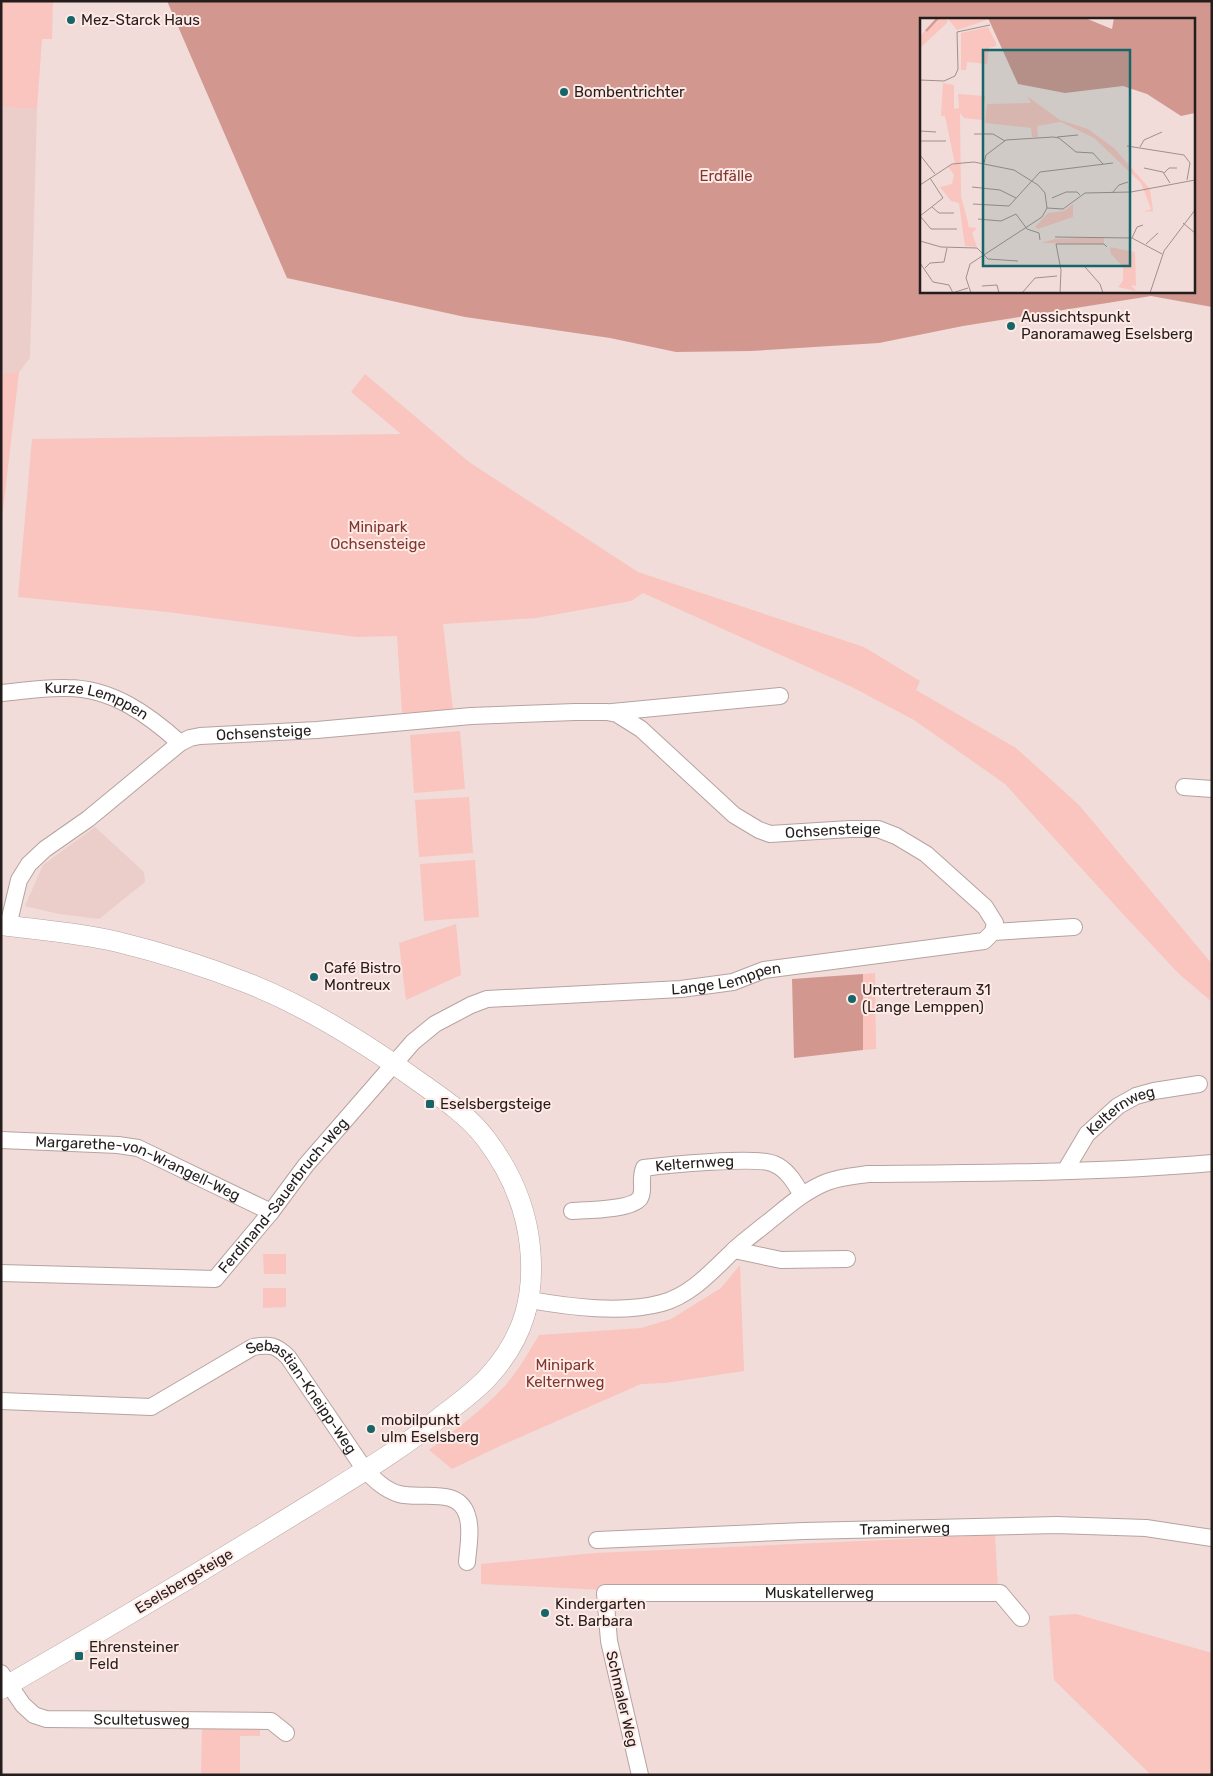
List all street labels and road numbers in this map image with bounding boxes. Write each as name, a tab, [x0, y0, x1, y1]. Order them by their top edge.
street label: Kurze Lemppen	[44, 679, 152, 724]
street label: Ochsensteige	[215, 721, 312, 744]
street label: Ochsensteige	[784, 820, 881, 842]
street label: Lange Lemppen	[671, 959, 782, 998]
street label: Kelternweg	[1083, 1082, 1157, 1139]
street label: Ferdinand-Sauerbruch-Weg	[215, 1114, 352, 1277]
street label: Margarethe-von-Wrangell-Weg	[35, 1132, 243, 1205]
street label: Kelternweg	[654, 1152, 734, 1176]
street label: Sebastian-Kneipp-Weg	[243, 1336, 360, 1457]
street label: Traminerweg	[859, 1519, 950, 1539]
street label: Eselsbergsteige	[132, 1545, 236, 1617]
street label: Muskatellerweg	[765, 1584, 874, 1602]
street label: Schmaler Weg	[602, 1649, 642, 1749]
street label: Scultetusweg	[94, 1710, 190, 1729]

